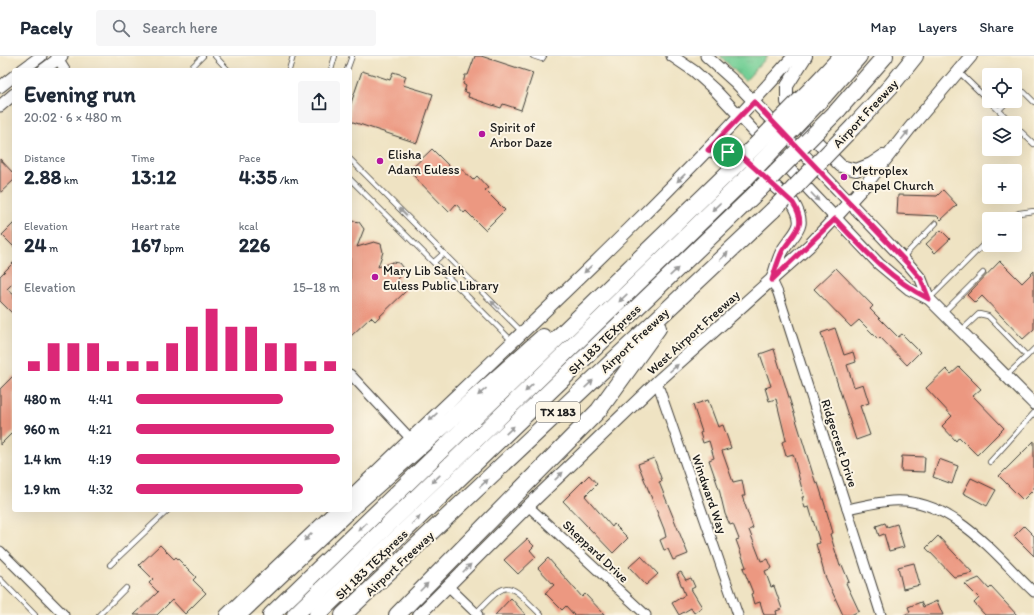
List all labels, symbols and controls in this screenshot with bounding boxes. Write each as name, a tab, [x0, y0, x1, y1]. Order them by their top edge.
search box	[96, 10, 376, 46]
text: Pacely	[20, 16, 72, 39]
icon: search	[110, 17, 132, 39]
text: Search here	[142, 19, 218, 37]
text: Map	[871, 19, 896, 36]
text: Layers	[918, 19, 957, 36]
text: Share	[979, 19, 1014, 36]
map controls	[982, 68, 1022, 252]
button: locate	[982, 68, 1022, 108]
street label: Airport Freeway	[830, 76, 901, 151]
text: Evening run	[24, 81, 136, 108]
button: share	[298, 81, 340, 123]
text: 20:02 · 6 × 480 m	[24, 110, 122, 125]
button: layers	[982, 116, 1022, 156]
place label: Spirit of Arbor Daze	[490, 120, 552, 150]
marker: Spirit of Arbor Daze	[477, 129, 487, 139]
one-way arrow	[900, 130, 909, 140]
pin	[711, 135, 745, 169]
icon: arrive	[717, 141, 739, 163]
place label: Elisha Adam Euless	[388, 147, 460, 177]
text: Distance	[24, 152, 65, 165]
text: Time	[131, 152, 155, 165]
text: Pace	[239, 152, 261, 165]
marker: Elisha Adam Euless	[375, 156, 385, 166]
place label: Metroplex Chapel Church	[852, 163, 934, 193]
button: +	[982, 164, 1022, 204]
text: 2.88	[24, 165, 61, 189]
text: 13:12	[131, 165, 176, 189]
text: 4:35	[239, 165, 277, 189]
marker: Metroplex Chapel Church	[839, 172, 849, 182]
text: km	[61, 174, 78, 187]
text: /km	[277, 174, 299, 187]
one-way arrow	[676, 174, 686, 183]
one-way arrow	[810, 192, 819, 202]
one-way arrow	[711, 202, 721, 212]
one-way arrow	[398, 207, 408, 217]
button: −	[982, 212, 1022, 252]
text: Elevation	[24, 220, 68, 233]
text: Heart rate	[131, 220, 180, 233]
text: kcal	[239, 220, 258, 233]
text: 24	[24, 233, 47, 257]
text: 167	[131, 233, 161, 257]
text: 226	[239, 233, 270, 257]
text: m	[47, 242, 58, 255]
text: bpm	[161, 242, 184, 255]
one-way arrow	[719, 251, 729, 261]
place label: Mary Lib Saleh Euless Public Library	[383, 263, 499, 293]
one-way arrow	[583, 264, 593, 274]
one-way arrow	[669, 267, 679, 277]
marker: Mary Lib Saleh Euless Public Library	[370, 272, 380, 282]
text: Elevation	[24, 280, 76, 295]
text: 15–18 m	[293, 280, 340, 295]
street label: West Airport Freeway	[644, 287, 743, 378]
one-way arrow	[618, 293, 628, 302]
one-way arrow	[490, 300, 500, 310]
street label: SH 183 TEXpress	[565, 301, 644, 378]
street label: Airport Freeway	[597, 305, 672, 376]
one-way arrow	[668, 363, 679, 372]
one-way arrow	[584, 380, 593, 389]
one-way arrow	[524, 383, 534, 393]
one-way arrow	[477, 387, 488, 396]
text: 480 m	[24, 392, 61, 407]
text: 4:41	[88, 392, 113, 407]
street label: Ridgecrest Drive	[818, 397, 861, 489]
road number: TX 183	[536, 402, 580, 422]
one-way arrow	[428, 412, 438, 422]
text: 960 m	[24, 422, 60, 437]
text: 4:21	[88, 422, 112, 437]
one-way arrow	[505, 425, 515, 435]
text: 1.4 km	[24, 452, 61, 467]
text: 4:19	[88, 452, 112, 467]
street label: Windward Way	[689, 452, 730, 536]
one-way arrow	[554, 472, 564, 481]
one-way arrow	[431, 474, 441, 483]
one-way arrow	[479, 478, 489, 487]
text: 1.9 km	[24, 482, 60, 497]
text: 4:32	[88, 482, 113, 497]
one-way arrow	[411, 515, 421, 525]
street label: Sheppard Drive	[560, 517, 632, 586]
one-way arrow	[357, 522, 367, 531]
street label: SH 183 TEXpress	[332, 526, 411, 603]
street label: Airport Freeway	[362, 528, 437, 599]
one-way arrow	[303, 532, 313, 542]
one-way arrow	[462, 563, 472, 573]
one-way arrow	[419, 582, 429, 592]

